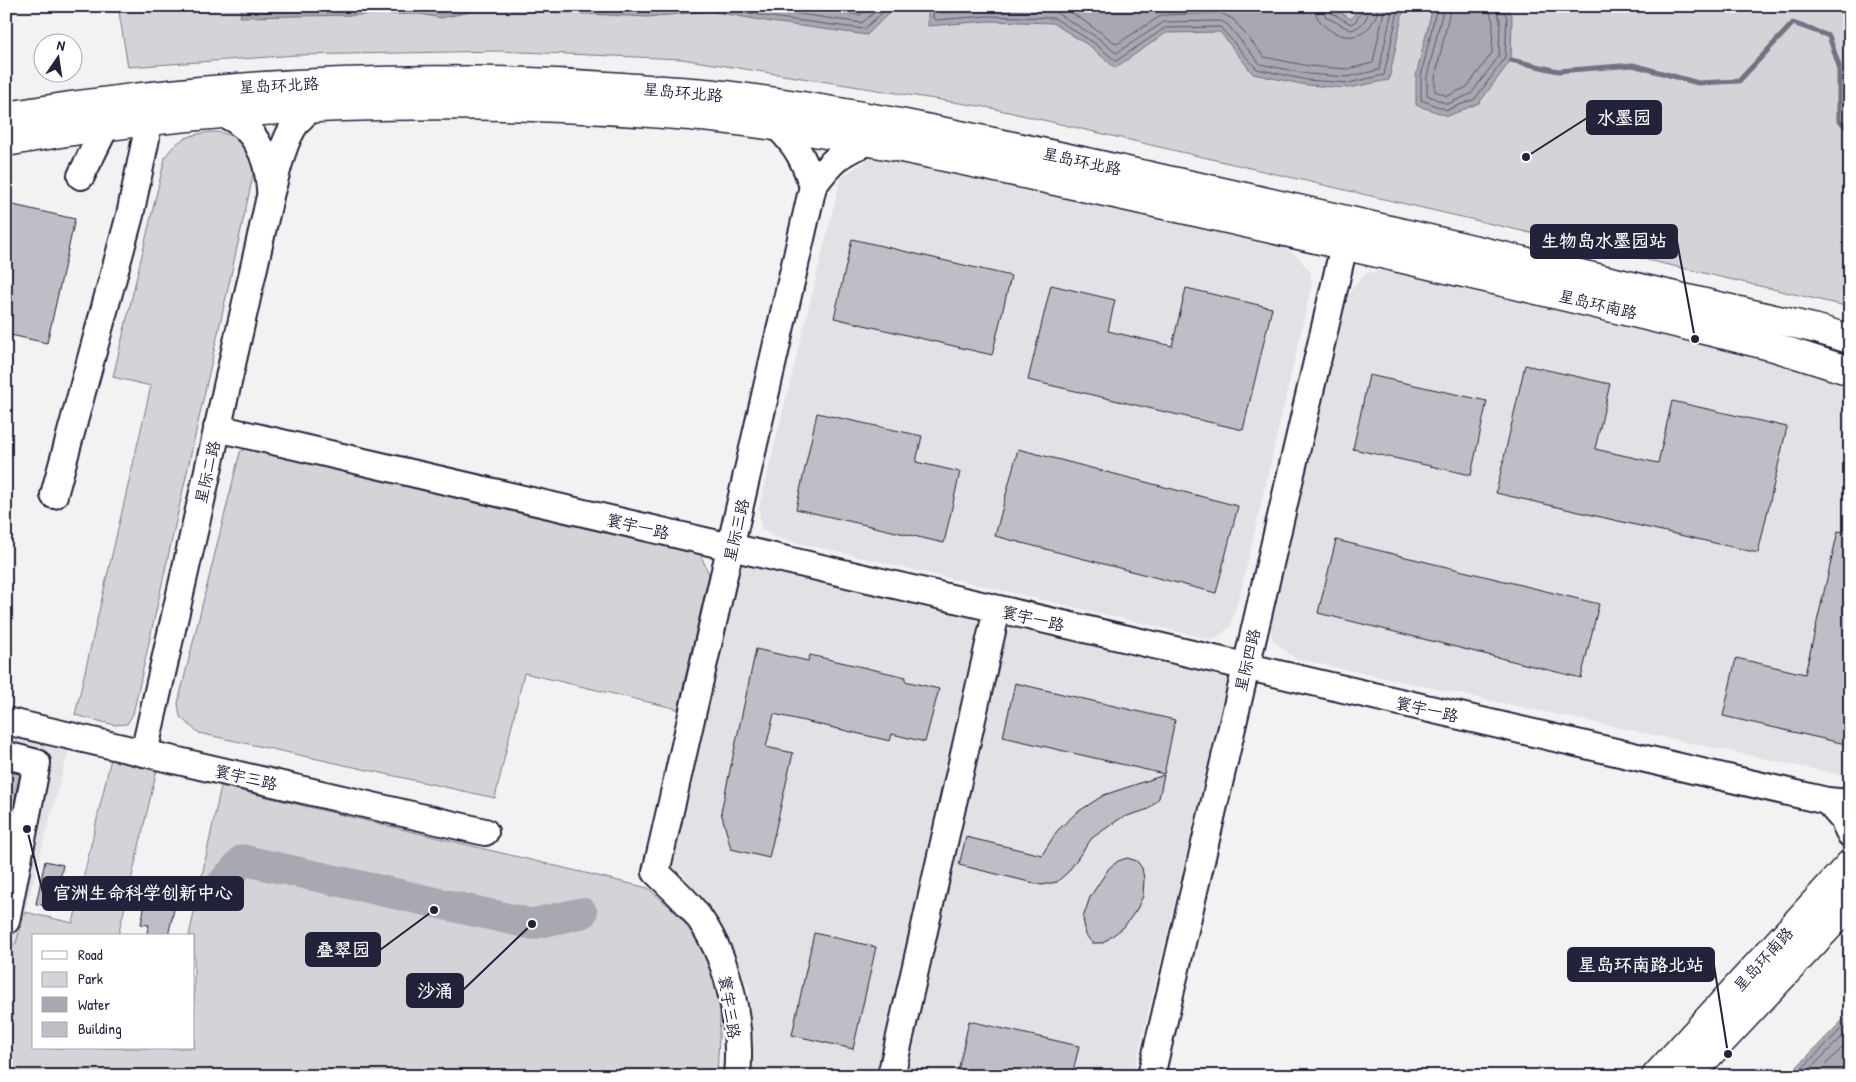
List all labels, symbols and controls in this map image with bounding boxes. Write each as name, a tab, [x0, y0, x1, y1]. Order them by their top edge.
north arrow	[32, 32, 82, 82]
text: N	[55, 35, 67, 55]
street label: 星岛环北路	[238, 72, 320, 98]
street label: 星岛环北路	[642, 78, 724, 106]
callout: 水墨园	[1587, 101, 1661, 134]
text: 水墨园	[1597, 105, 1651, 130]
street label: 星岛环北路	[1041, 142, 1123, 180]
callout: 生物岛水墨园站	[1531, 225, 1677, 258]
text: 生物岛水墨园站	[1541, 228, 1667, 253]
street label: 星岛环南路	[1557, 284, 1639, 324]
street label: 星际二路	[189, 438, 225, 506]
street label: 星际三路	[718, 496, 754, 564]
street label: 寰宇一路	[604, 508, 672, 544]
street label: 寰宇一路	[999, 600, 1067, 636]
street label: 星际四路	[1229, 626, 1265, 694]
street label: 寰宇一路	[1393, 691, 1461, 727]
street label: 寰宇三路	[212, 759, 280, 795]
callout: 官洲生命科学创新中心	[43, 877, 243, 910]
text: 官洲生命科学创新中心	[53, 880, 233, 905]
street label: 星岛环南路	[1728, 922, 1798, 996]
callout: 叠翠园	[306, 933, 380, 966]
legend	[32, 934, 195, 1050]
text: 叠翠园	[316, 937, 370, 962]
text: Road	[78, 944, 103, 965]
callout: 星岛环南路北站	[1568, 948, 1714, 981]
text: 星岛环南路北站	[1578, 952, 1704, 977]
text: Park	[78, 968, 103, 989]
callout: 沙涌	[407, 974, 463, 1007]
street label: 寰宇三路	[714, 974, 746, 1040]
text: 沙涌	[417, 978, 453, 1003]
text: Water	[78, 994, 110, 1015]
text: Building	[78, 1018, 122, 1039]

